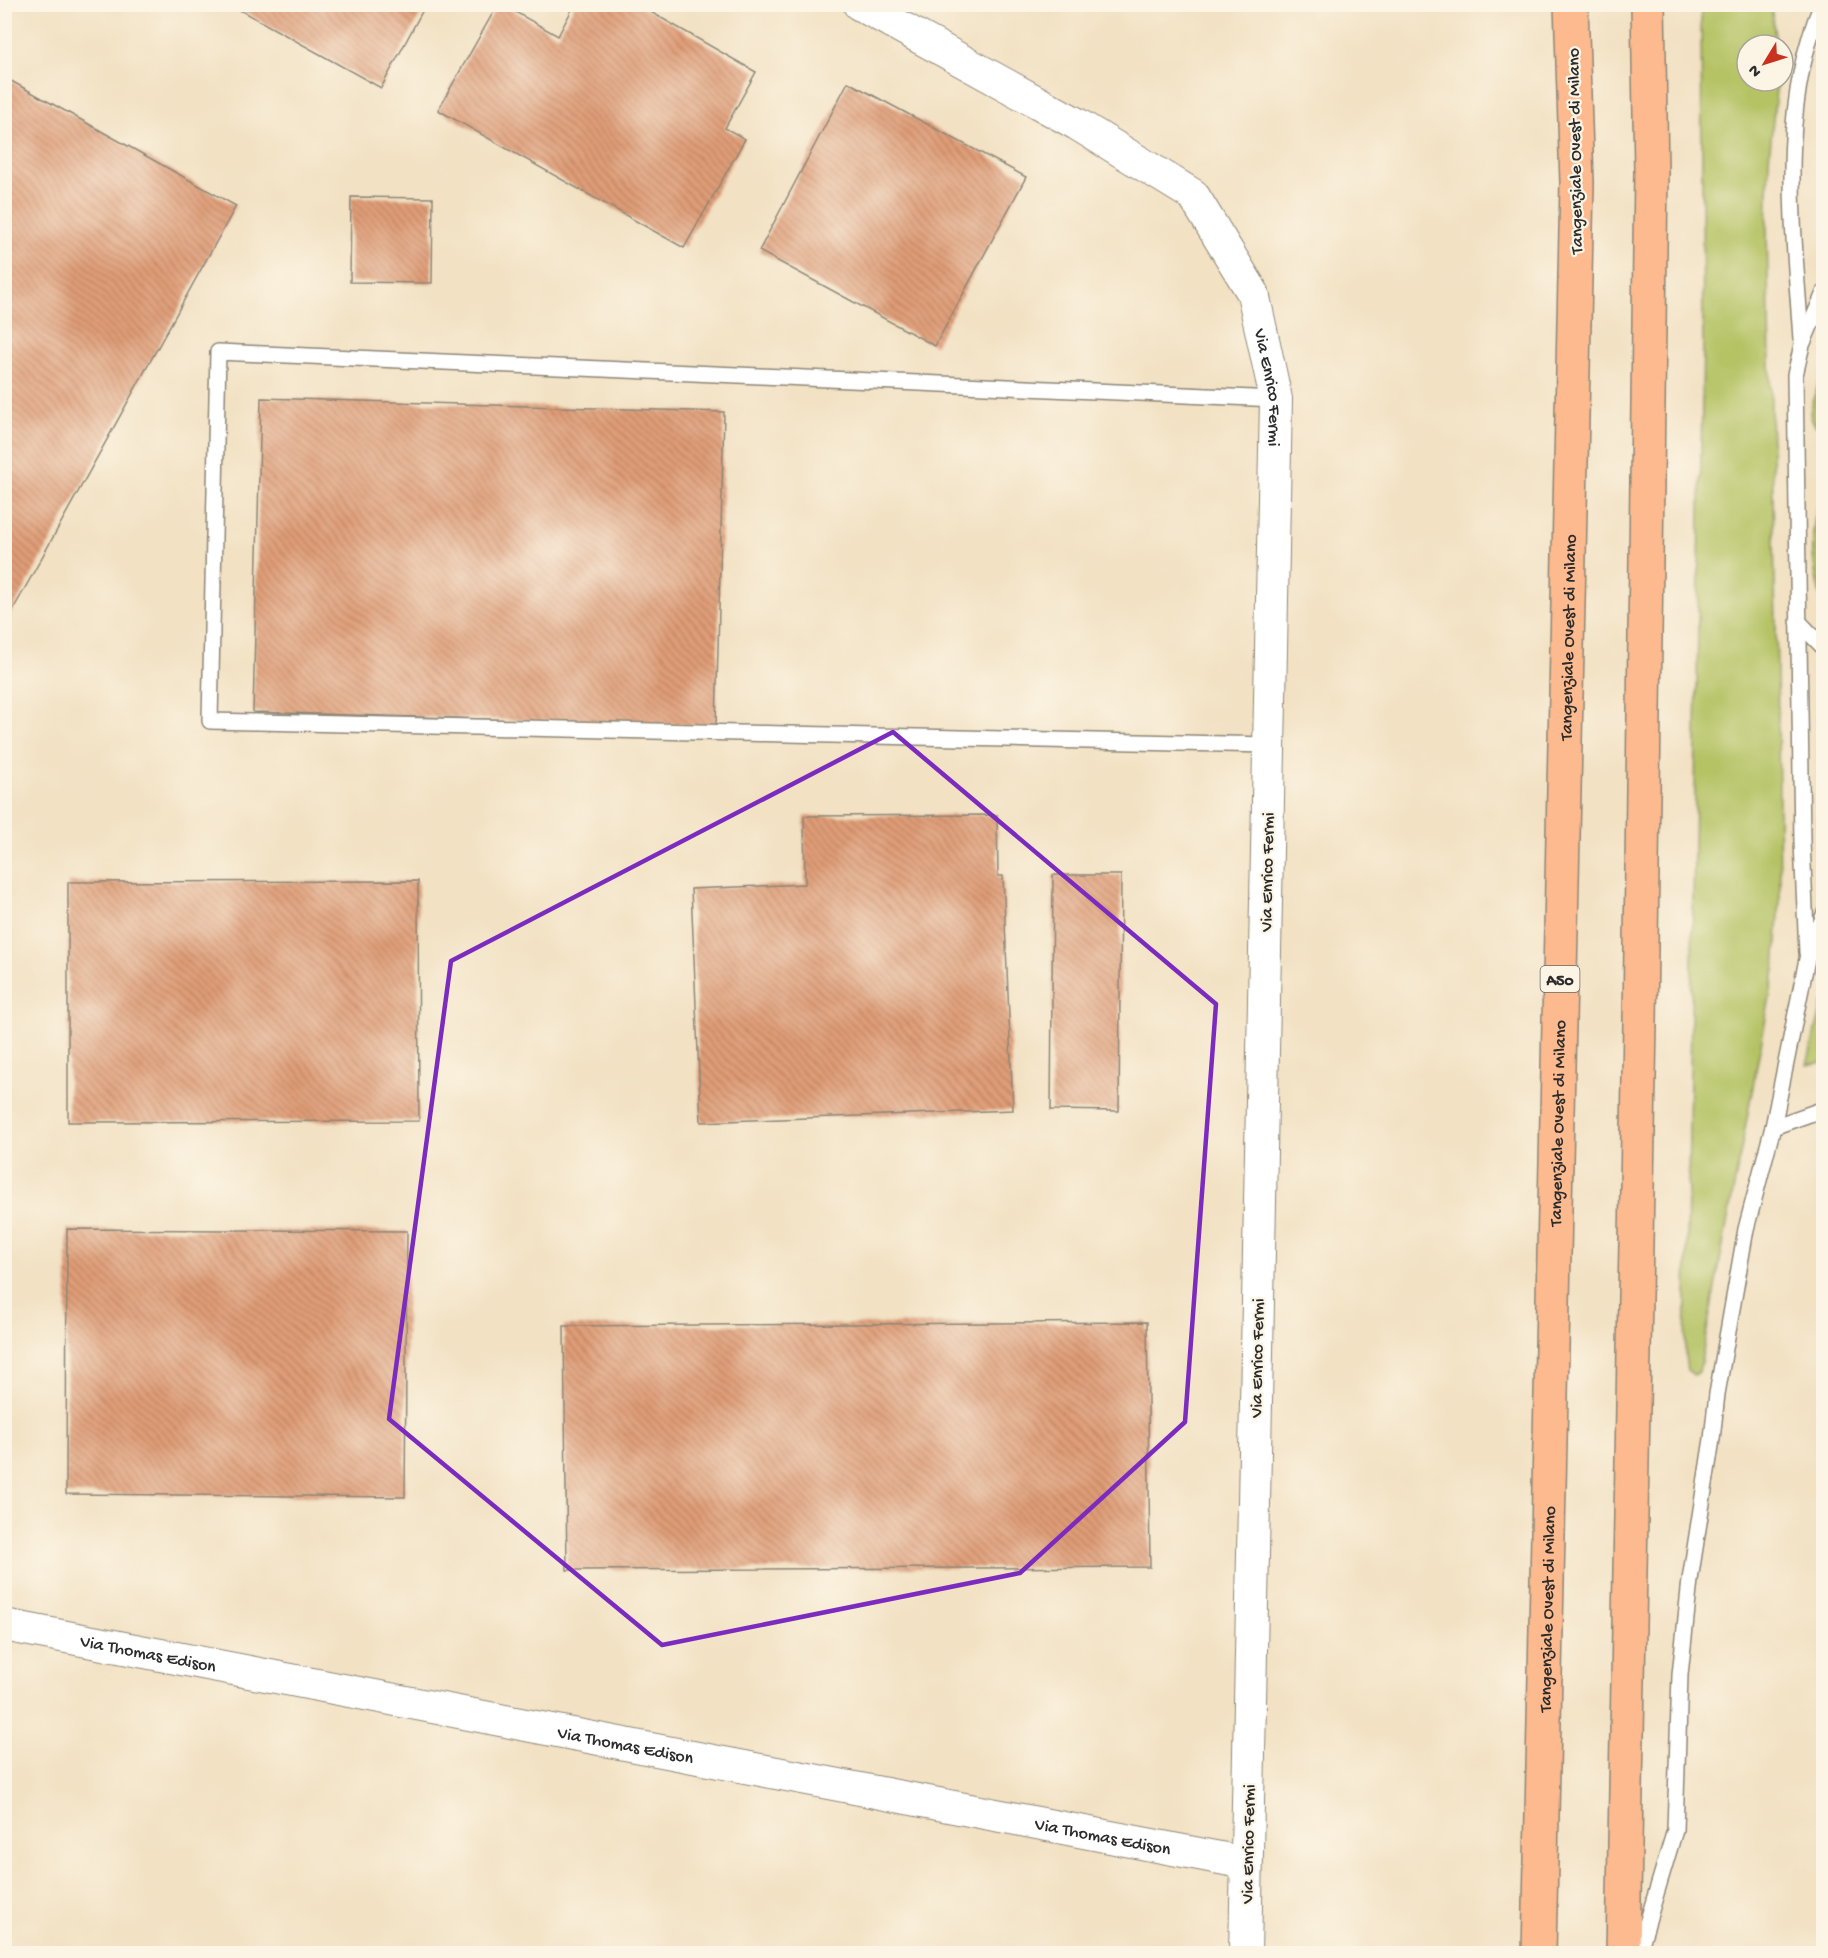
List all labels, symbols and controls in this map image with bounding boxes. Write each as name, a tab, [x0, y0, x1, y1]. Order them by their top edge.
north arrow	[1735, 33, 1795, 93]
street label: Tangenziale Ovest di Milano	[1564, 48, 1589, 255]
text: N	[1745, 60, 1767, 80]
street label: Via Enrico Fermi	[1248, 326, 1284, 447]
street label: Tangenziale Ovest di Milano	[1557, 534, 1582, 742]
street label: Via Enrico Fermi	[1257, 812, 1280, 933]
road number: A50	[1540, 966, 1580, 992]
street label: Tangenziale Ovest di Milano	[1547, 1020, 1572, 1228]
street label: Via Enrico Fermi	[1247, 1298, 1270, 1419]
street label: Tangenziale Ovest di Milano	[1536, 1506, 1562, 1713]
street label: Via Thomas Edison	[77, 1632, 218, 1679]
street label: Via Thomas Edison	[554, 1723, 695, 1770]
street label: Via Enrico Fermi	[1238, 1784, 1261, 1905]
street label: Via Thomas Edison	[1032, 1815, 1173, 1861]

